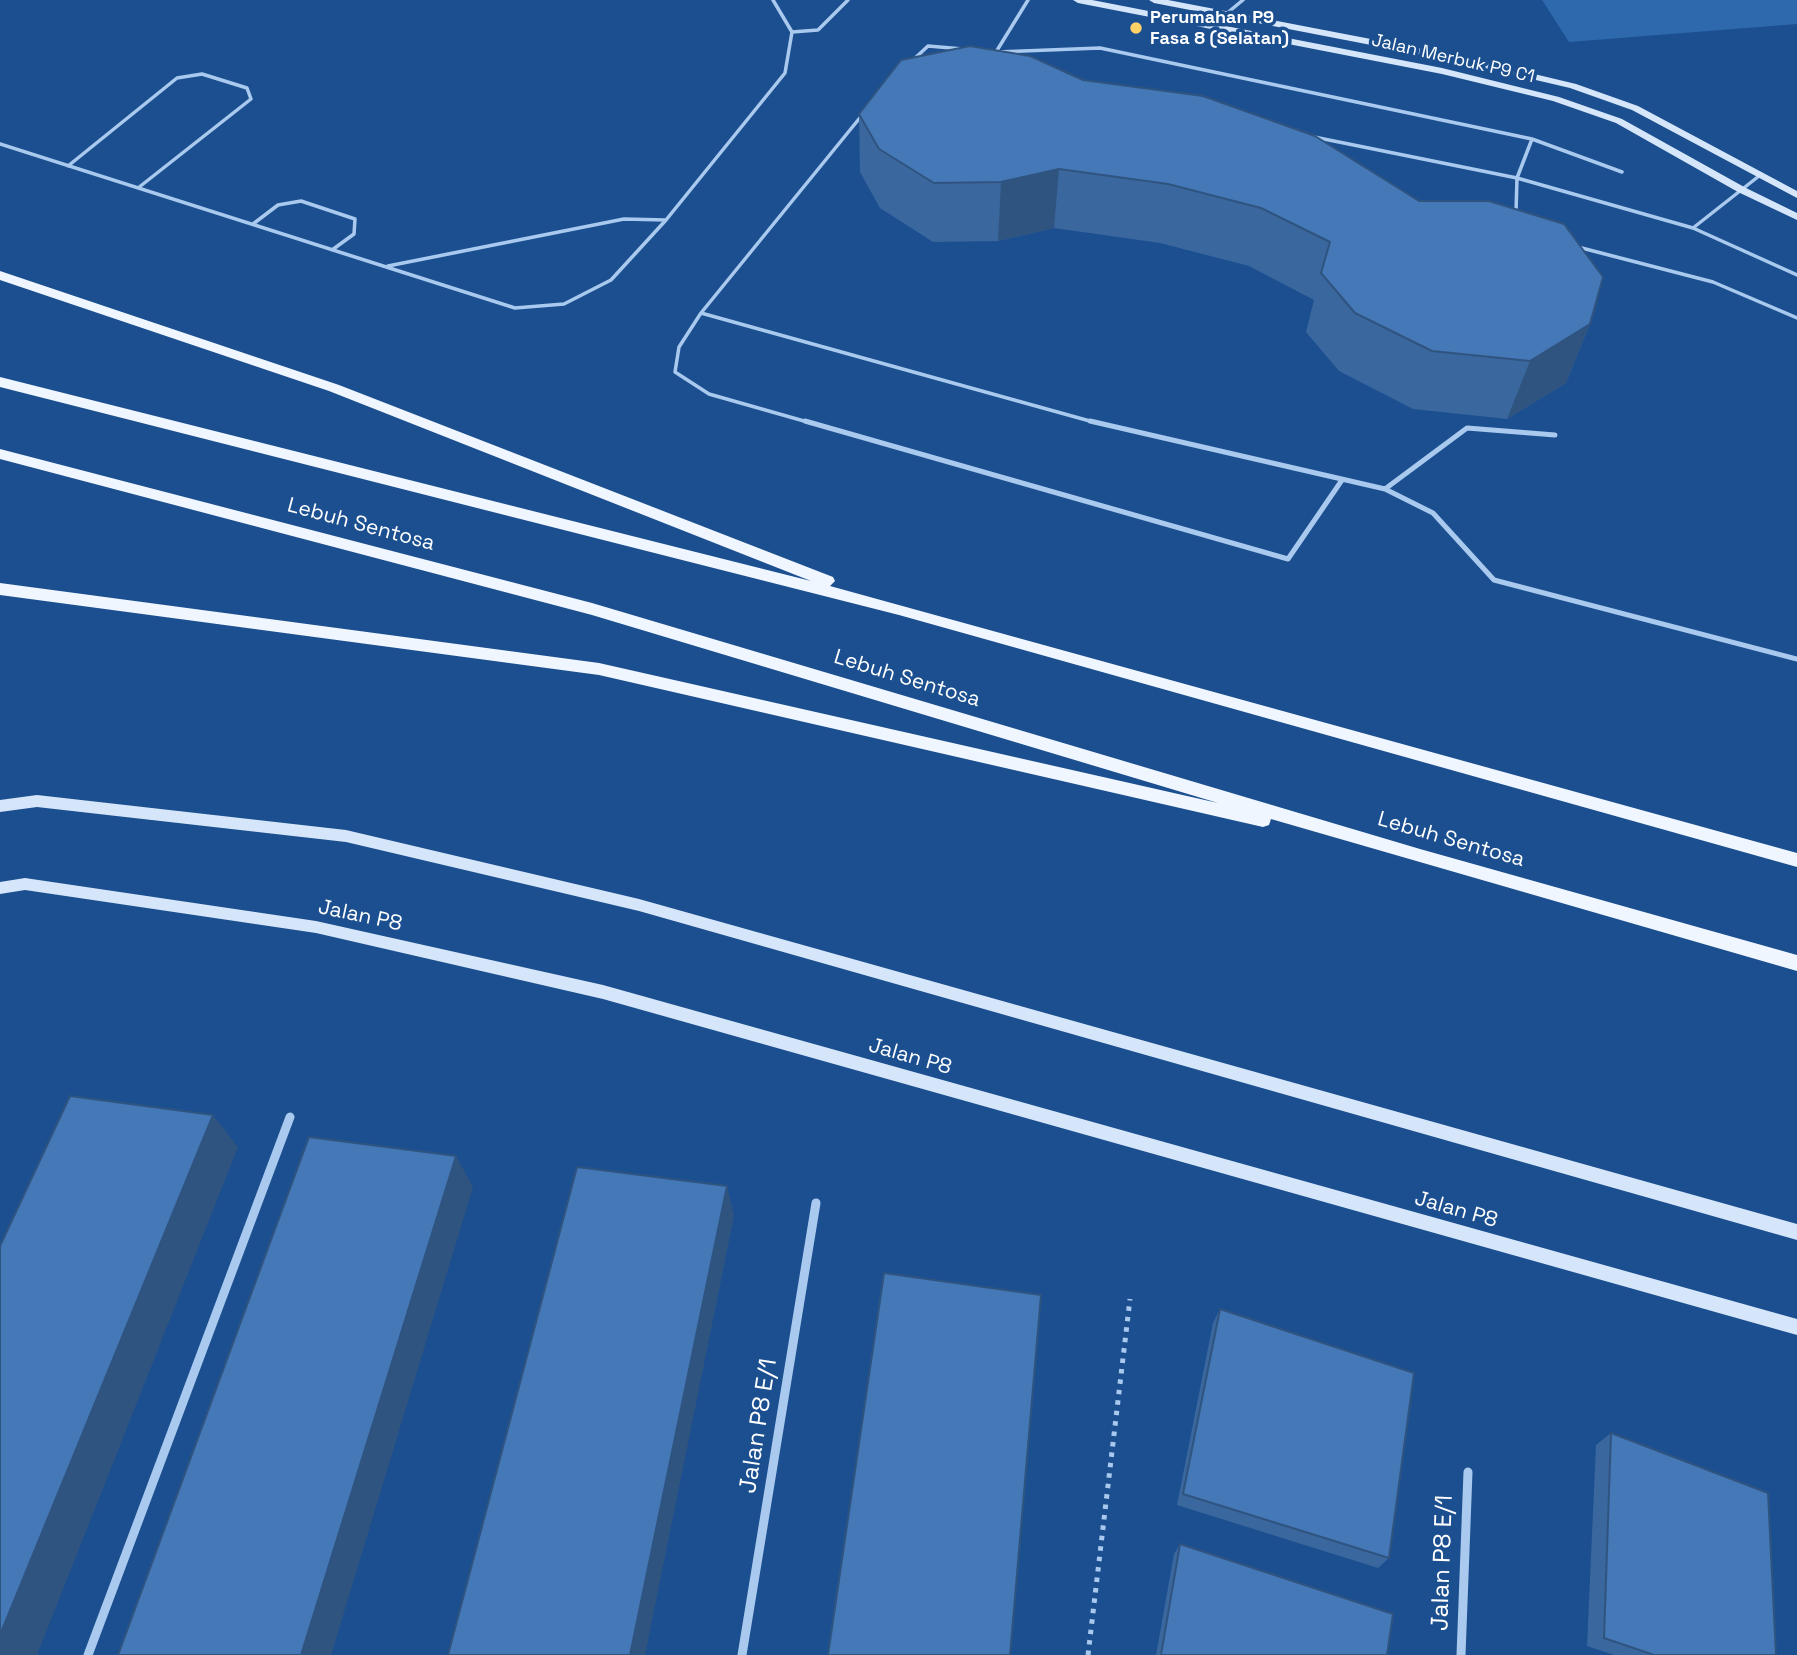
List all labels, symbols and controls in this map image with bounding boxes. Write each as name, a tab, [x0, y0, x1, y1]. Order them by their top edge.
place label: Perumahan P9 Fasa 8 (Selatan)	[1150, 7, 1289, 50]
marker: Perumahan P9 Fasa 8 (Selatan)	[1128, 20, 1144, 36]
street label: Jalan Merbuk P9 C1	[1369, 30, 1537, 88]
street label: Lebuh Sentosa	[284, 493, 438, 557]
street label: Lebuh Sentosa	[831, 645, 983, 713]
street label: Lebuh Sentosa	[1375, 807, 1527, 873]
street label: Jalan P8	[316, 895, 404, 937]
street label: Jalan P8	[866, 1033, 954, 1081]
street label: Jalan P8	[1412, 1186, 1500, 1234]
street label: Jalan P8 E/1	[734, 1357, 784, 1495]
street label: Jalan P8 E/1	[1426, 1495, 1460, 1631]

